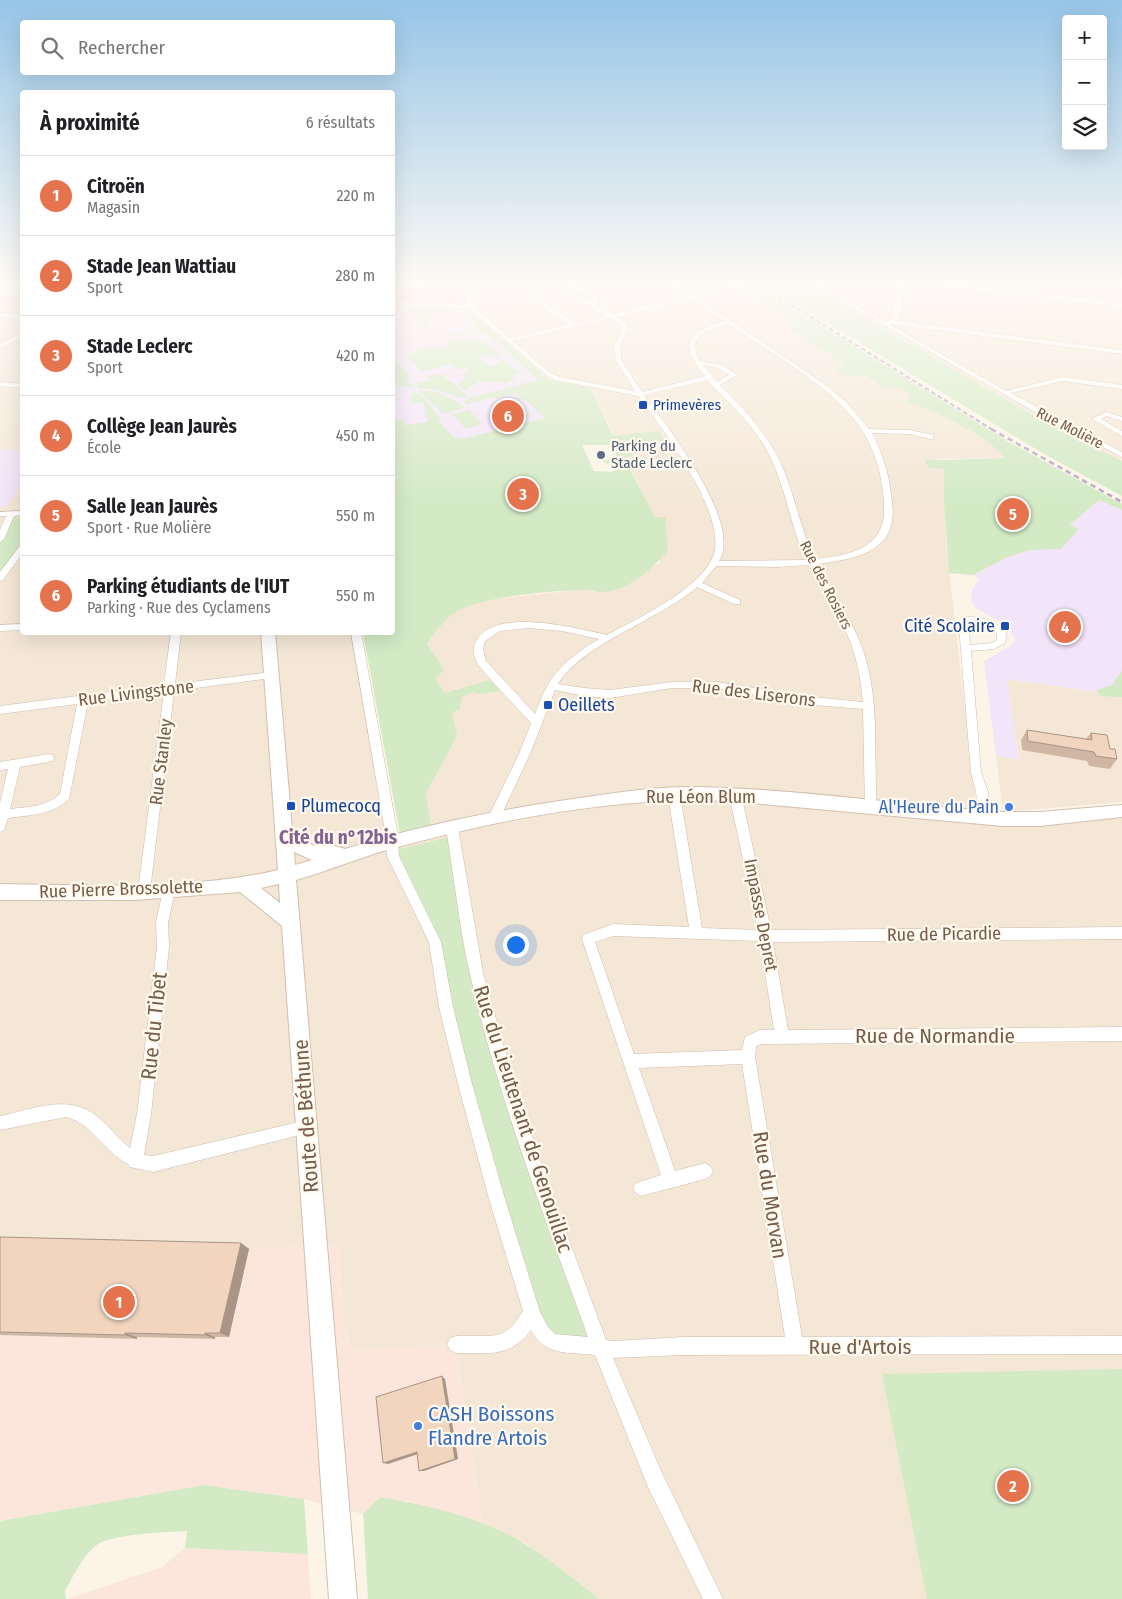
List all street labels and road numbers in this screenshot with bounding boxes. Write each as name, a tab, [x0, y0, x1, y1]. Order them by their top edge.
street label: Rue Molière	[1033, 403, 1107, 453]
street label: Rue des Rosiers	[796, 538, 856, 632]
street label: Rue Livingstone	[77, 675, 195, 711]
street label: Rue des Liserons	[691, 675, 817, 712]
street label: Rue Stanley	[145, 718, 177, 806]
street label: Rue Léon Blum	[646, 786, 756, 808]
street label: Impasse Depret	[739, 857, 783, 973]
street label: Rue Pierre Brossolette	[39, 875, 203, 903]
street label: Rue de Picardie	[887, 922, 1001, 946]
street label: Rue du Tibet	[135, 971, 173, 1081]
street label: Rue du Lieutenant de Genouillac	[467, 982, 579, 1256]
street label: Rue de Normandie	[855, 1023, 1015, 1049]
street label: Route de Béthune	[288, 1038, 324, 1194]
street label: Rue du Morvan	[747, 1129, 793, 1261]
street label: Rue d'Artois	[809, 1334, 911, 1360]

